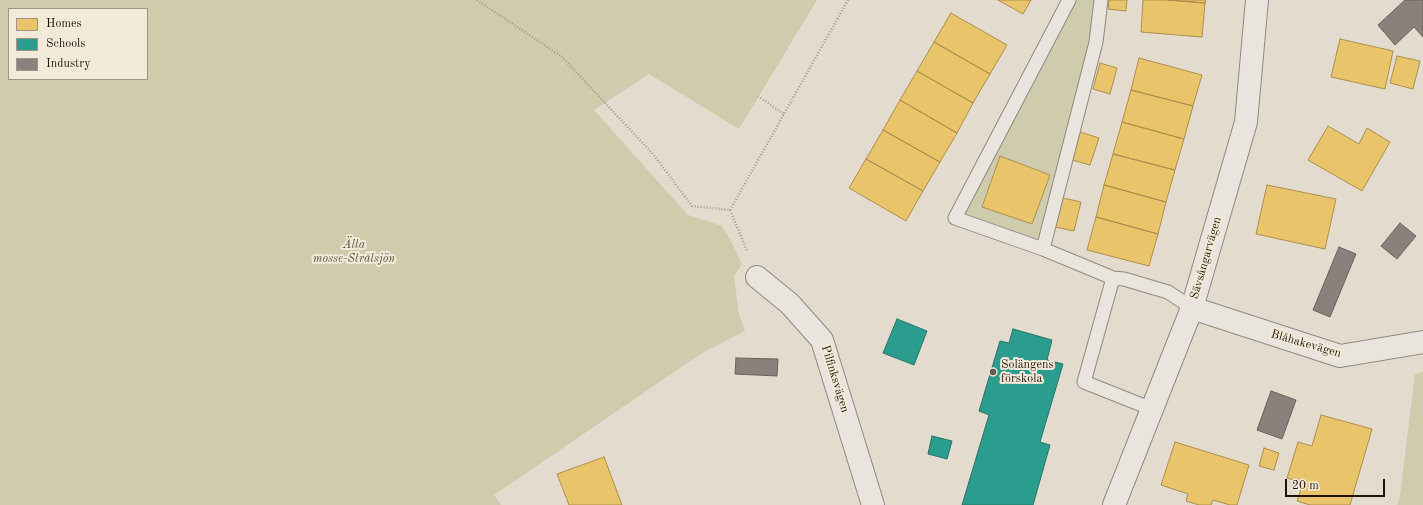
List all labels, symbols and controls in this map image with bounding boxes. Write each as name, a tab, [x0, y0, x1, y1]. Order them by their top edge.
legend	[8, 8, 148, 80]
text: Homes	[46, 18, 82, 30]
text: Schools	[46, 38, 86, 50]
text: Industry	[46, 58, 91, 70]
street label: Sävsångarvägen	[1187, 215, 1225, 301]
park label: Älta mosse-Strålsjön	[313, 238, 395, 266]
street label: Blåhakevägen	[1269, 327, 1343, 361]
street label: Pilfinksvägen	[818, 344, 852, 414]
place label: Solängens förskola	[1001, 358, 1054, 386]
marker: Solängens förskola	[988, 367, 998, 377]
scale bar	[1287, 471, 1387, 497]
text: 20 m	[1292, 480, 1319, 492]

